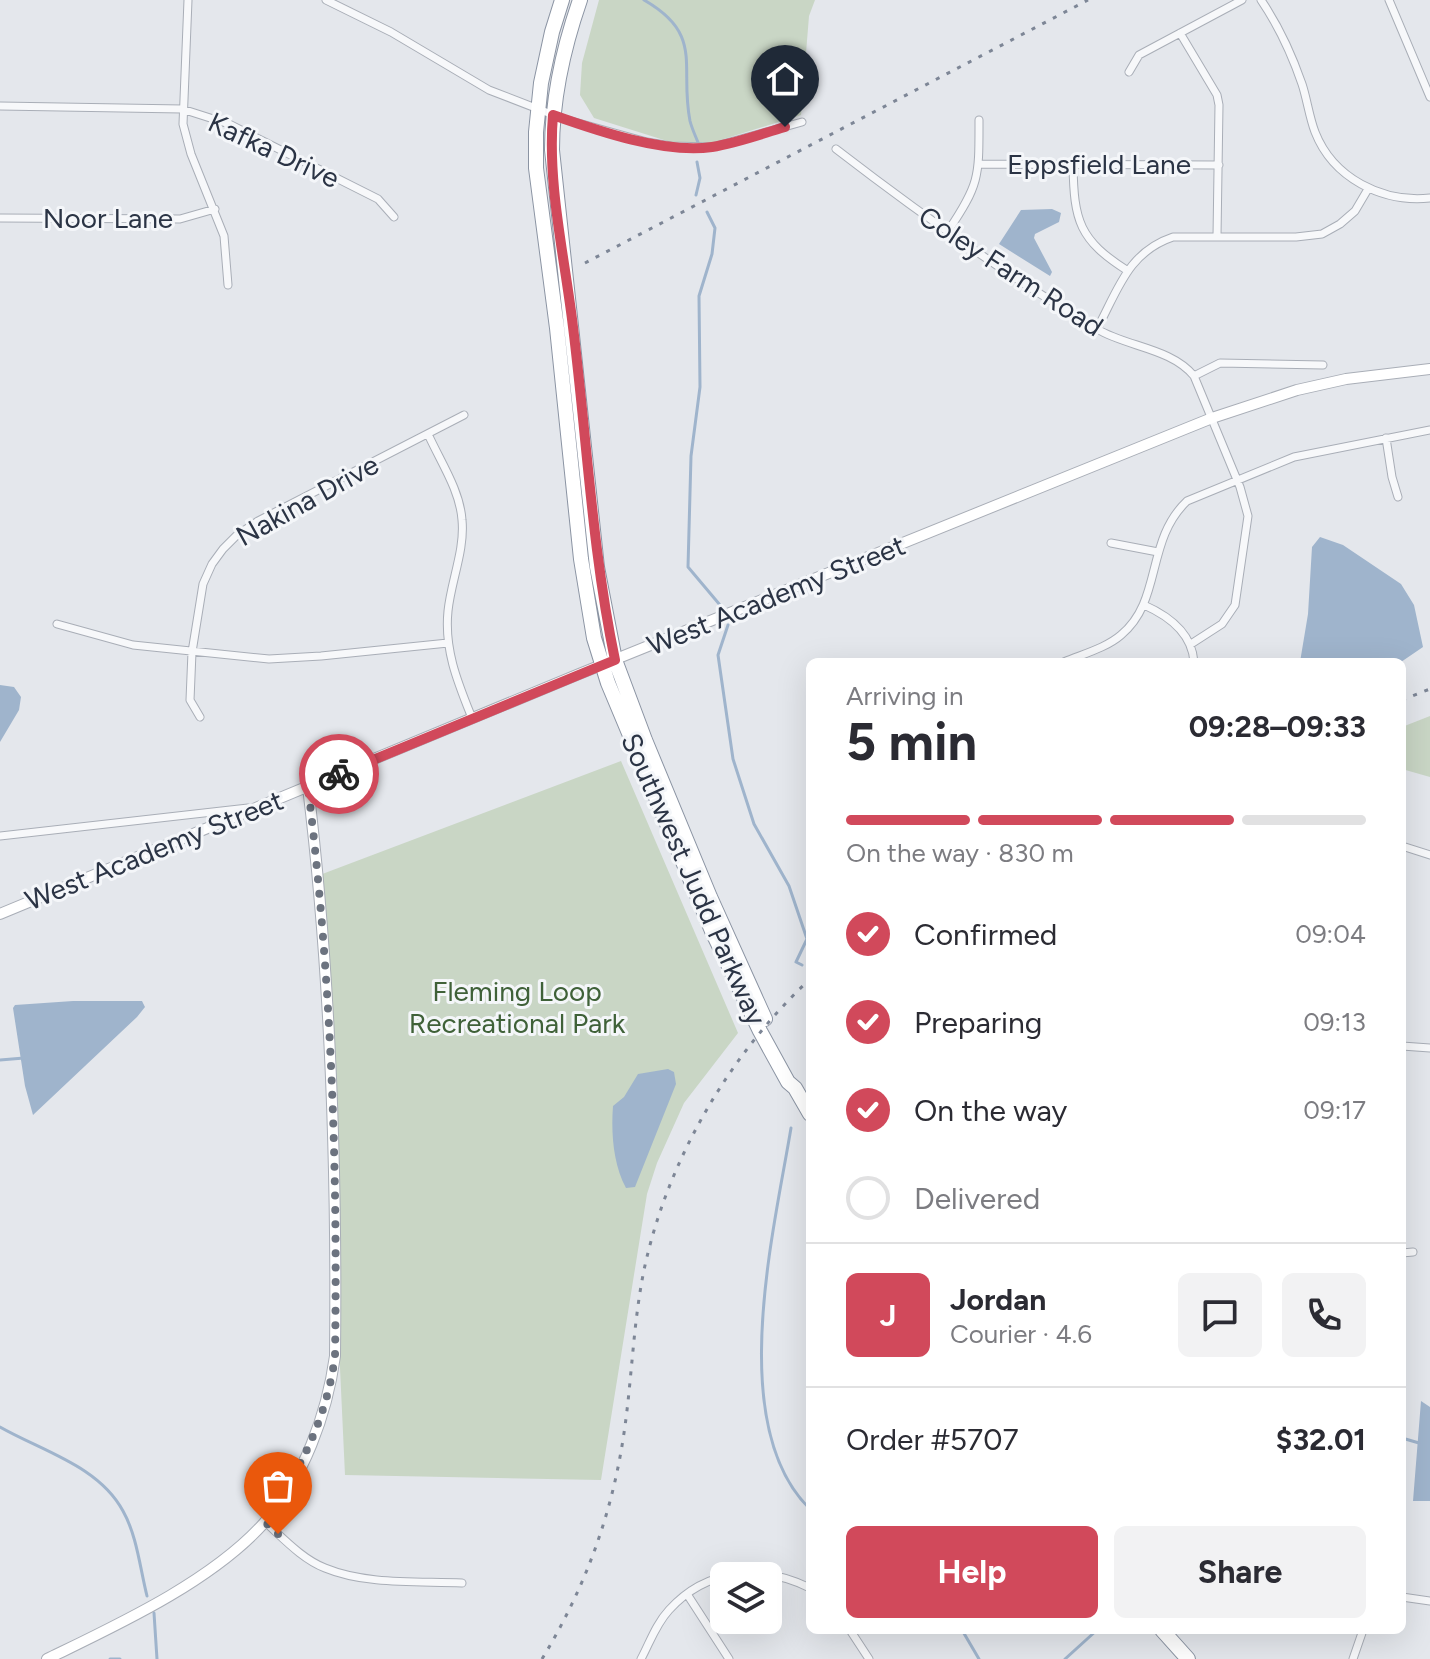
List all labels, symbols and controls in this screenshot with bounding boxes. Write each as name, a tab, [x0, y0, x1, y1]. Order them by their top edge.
pin	[751, 45, 819, 127]
icon: home	[763, 57, 807, 101]
street label: Kafka Drive	[203, 105, 345, 195]
street label: Eppsfield Lane	[1007, 147, 1191, 181]
street label: Coley Farm Road	[912, 199, 1110, 343]
street label: Noor Lane	[43, 201, 173, 235]
street label: Nakina Drive	[230, 447, 384, 553]
street label: West Academy Street	[642, 528, 910, 662]
text: Arriving in	[846, 680, 964, 712]
text: 09:28–09:33	[1189, 708, 1366, 745]
text: 5 min	[846, 711, 977, 773]
street label: Southwest Judd Parkway	[614, 728, 774, 1030]
courier	[299, 734, 379, 814]
icon: bike	[317, 752, 361, 796]
street label: West Academy Street	[20, 783, 288, 917]
text: On the way · 830 m	[846, 837, 1074, 869]
icon: check	[846, 912, 890, 956]
text: Confirmed	[914, 916, 1057, 953]
text: 09:04	[1295, 918, 1366, 950]
park label: Fleming Loop Recreational Park	[409, 974, 626, 1040]
icon: check	[846, 1000, 890, 1044]
text: Preparing	[914, 1004, 1042, 1041]
text: 09:13	[1303, 1006, 1366, 1038]
icon: check	[846, 1088, 890, 1132]
text: On the way	[914, 1092, 1067, 1129]
text: 09:17	[1303, 1094, 1366, 1126]
text: Delivered	[914, 1180, 1040, 1217]
button: chat	[1178, 1273, 1262, 1357]
button: phone	[1282, 1273, 1366, 1357]
text: Jordan	[950, 1281, 1046, 1318]
text: J	[880, 1297, 896, 1334]
text: Courier · 4.6	[950, 1318, 1092, 1350]
text: Order #5707	[846, 1421, 1019, 1458]
text: $32.01	[1276, 1421, 1366, 1458]
pin	[244, 1452, 312, 1534]
icon: bag	[256, 1464, 300, 1508]
button: Help	[846, 1526, 1098, 1618]
button: Share	[1114, 1526, 1366, 1618]
map controls	[710, 1562, 782, 1634]
button: layers	[710, 1562, 782, 1634]

